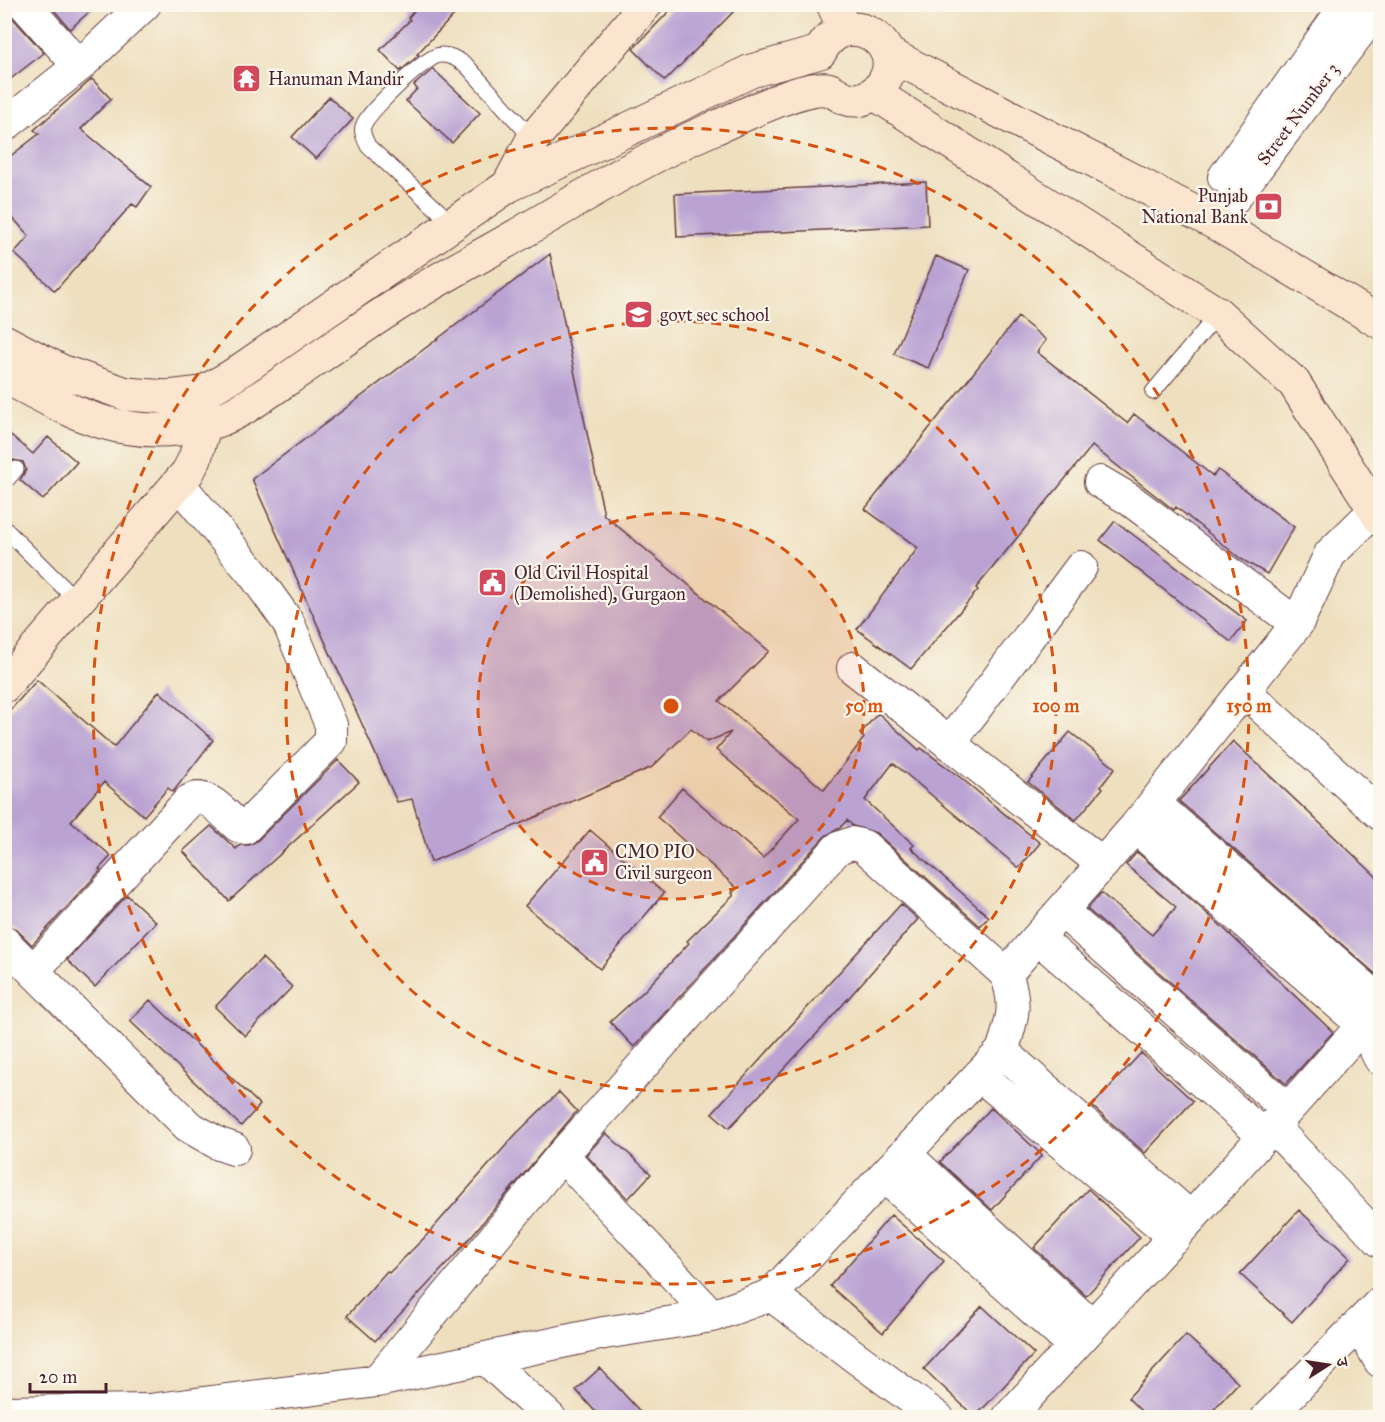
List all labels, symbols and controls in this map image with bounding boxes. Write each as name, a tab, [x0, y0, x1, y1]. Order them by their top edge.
street label: Street Number 3	[1252, 59, 1344, 169]
temple icon: Hanuman Mandir	[231, 63, 263, 95]
place label: Hanuman Mandir	[268, 68, 404, 90]
place label: Punjab National Bank	[1141, 185, 1249, 228]
bank icon: Punjab National Bank	[1253, 190, 1285, 222]
school or university icon: govt sec school	[623, 299, 655, 331]
place label: govt sec school	[660, 304, 769, 327]
place label: Old Civil Hospital (Demolished), Gurgaon	[514, 562, 686, 606]
public building icon: Old Civil Hospital (Demolished), Gurgaon	[477, 567, 509, 599]
text: 50 m	[845, 695, 884, 717]
text: 100 m	[1033, 695, 1080, 717]
text: 150 m	[1227, 695, 1272, 717]
centre of rings	[661, 696, 681, 716]
place label: CMO PIO Civil surgeon	[615, 841, 712, 885]
public building icon: CMO PIO Civil surgeon	[578, 846, 610, 878]
north arrow	[1298, 1335, 1358, 1395]
text: उ	[1332, 1355, 1353, 1370]
scale bar	[30, 1356, 106, 1394]
text: 20 m	[39, 1366, 77, 1388]

